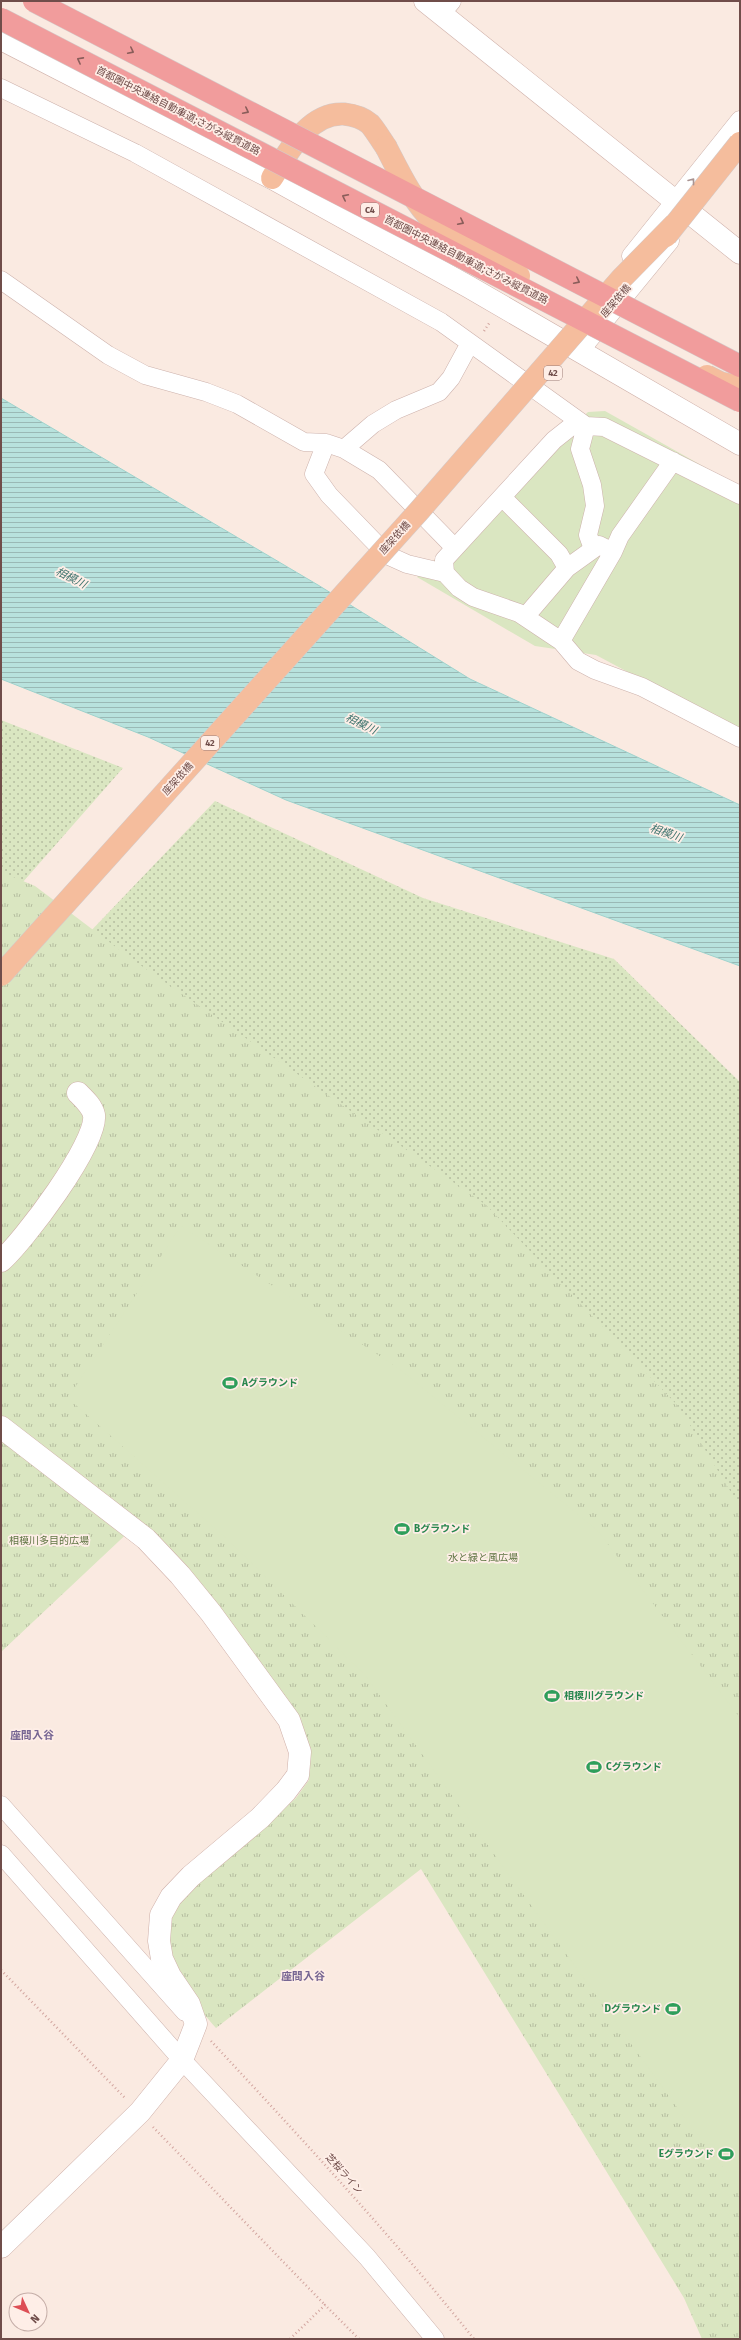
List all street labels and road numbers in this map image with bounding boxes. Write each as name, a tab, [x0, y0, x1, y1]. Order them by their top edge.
street label: 首都圏中央連絡自動車道;さがみ縦貫道路	[94, 64, 262, 158]
road number: C4	[361, 203, 379, 217]
street label: 首都圏中央連絡自動車道;さがみ縦貫道路	[382, 213, 550, 307]
street label: 座架依橋	[598, 282, 634, 320]
road number: 42	[544, 366, 562, 380]
street label: 座架依橋	[377, 519, 413, 557]
road number: 42	[201, 736, 219, 750]
street label: 座架依橋	[160, 760, 196, 798]
street label: 芝桜ライン	[323, 2151, 365, 2197]

